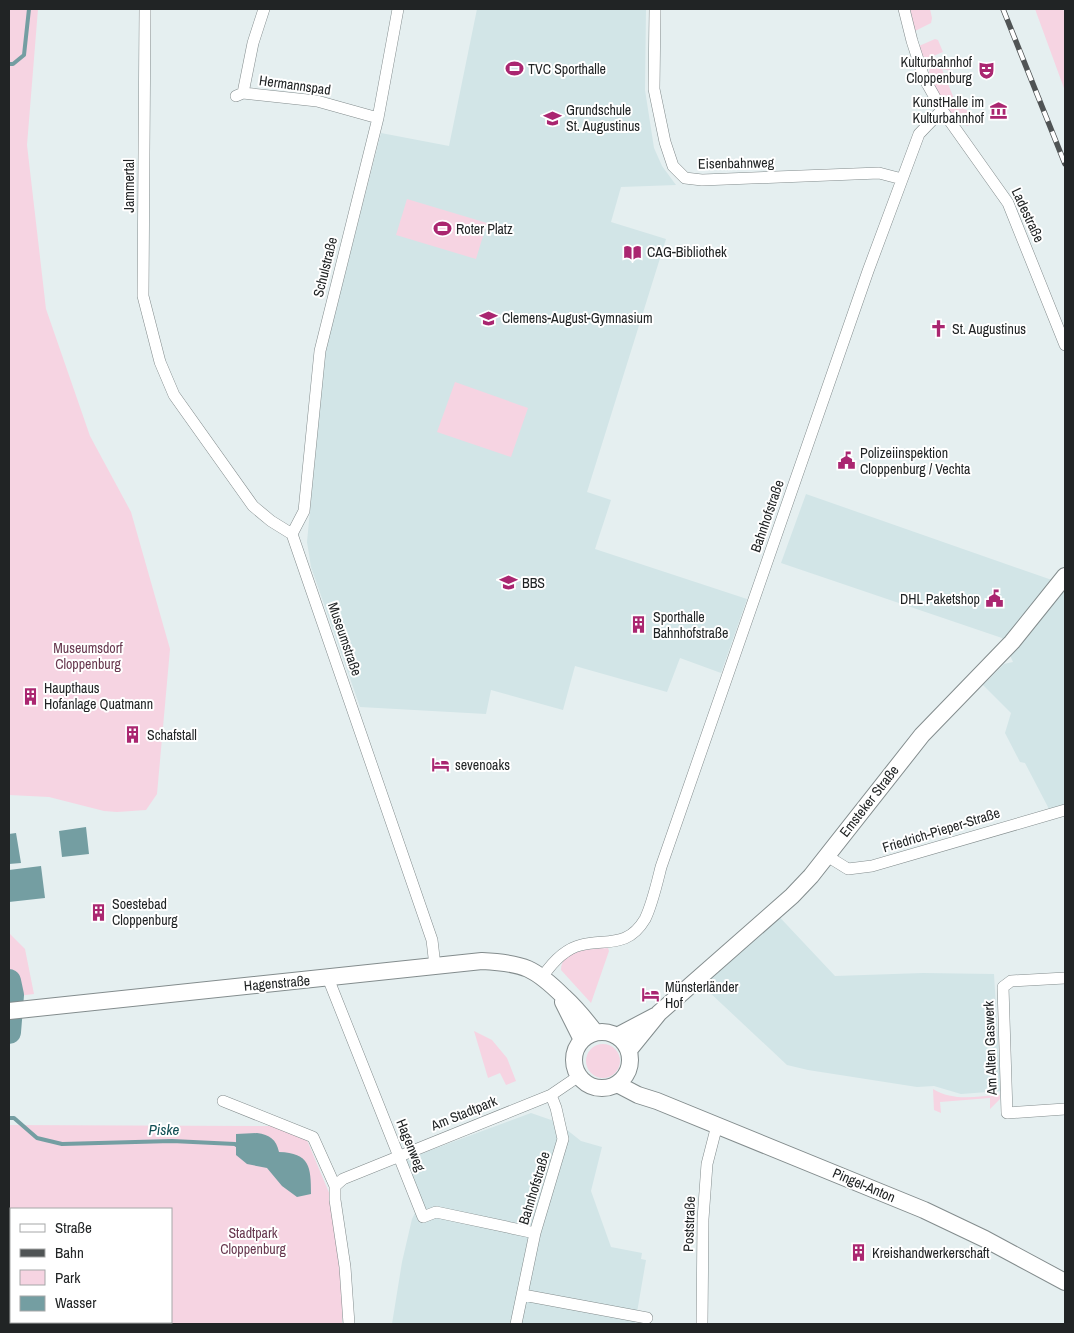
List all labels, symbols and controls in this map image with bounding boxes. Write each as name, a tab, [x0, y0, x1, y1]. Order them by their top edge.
place label: Kulturbahnhof Cloppenburg	[901, 53, 973, 87]
sports icon: TVC Sporthalle	[504, 59, 524, 79]
place label: TVC Sporthalle	[528, 60, 606, 78]
theatre icon: Kulturbahnhof Cloppenburg	[976, 60, 996, 80]
street label: Hermannspad	[258, 71, 332, 99]
place label: KunstHalle im Kulturbahnhof	[913, 93, 985, 127]
museum icon: KunstHalle im Kulturbahnhof	[988, 100, 1008, 120]
place label: Grundschule St. Augustinus	[566, 101, 640, 135]
school or university icon: Grundschule St. Augustinus	[542, 108, 562, 128]
street label: Eisenbahnweg	[698, 153, 775, 173]
street label: Jammertal	[120, 159, 138, 213]
street label: Ladestraße	[1008, 185, 1048, 245]
sports icon: Roter Platz	[432, 219, 452, 239]
place label: Roter Platz	[456, 220, 513, 238]
street label: Schulstraße	[309, 235, 341, 299]
library icon: CAG-Bibliothek	[623, 242, 643, 262]
place label: CAG-Bibliothek	[647, 243, 727, 261]
school or university icon: Clemens-August-Gymnasium	[478, 308, 498, 328]
place label: Clemens-August-Gymnasium	[502, 309, 653, 327]
church icon: St. Augustinus	[928, 319, 948, 339]
place label: St. Augustinus	[952, 320, 1026, 338]
place label: Polizeiinspektion Cloppenburg / Vechta	[860, 444, 971, 478]
public building icon: Polizeiinspektion Cloppenburg / Vechta	[836, 451, 856, 471]
street label: Bahnhofstraße	[746, 477, 788, 555]
school or university icon: BBS	[498, 573, 518, 593]
place label: BBS	[522, 574, 545, 592]
public building icon: DHL Paketshop	[984, 589, 1004, 609]
place label: DHL Paketshop	[900, 590, 980, 608]
street label: Museumstraße	[324, 600, 366, 678]
place label: Sporthalle Bahnhofstraße	[653, 608, 728, 642]
building icon: Sporthalle Bahnhofstraße	[629, 615, 649, 635]
park label: Museumsdorf Cloppenburg	[53, 639, 124, 673]
place label: Haupthaus Hofanlage Quatmann	[44, 679, 153, 713]
building icon: Haupthaus Hofanlage Quatmann	[20, 686, 40, 706]
building icon: Schafstall	[123, 725, 143, 745]
place label: Schafstall	[147, 726, 197, 744]
hotel icon: sevenoaks	[431, 755, 451, 775]
place label: sevenoaks	[455, 756, 510, 774]
street label: Emsteker Straße	[835, 762, 903, 840]
street label: Friedrich-Pieper-Straße	[880, 804, 1002, 856]
place label: Soestebad Cloppenburg	[112, 895, 178, 929]
building icon: Soestebad Cloppenburg	[88, 902, 108, 922]
street label: Hagenstraße	[243, 971, 311, 995]
place label: Münsterländer Hof	[665, 978, 739, 1012]
hotel icon: Münsterländer Hof	[641, 985, 661, 1005]
street label: Am Alten Gaswerk	[979, 1000, 1001, 1097]
street label: Am Stadtpark	[427, 1092, 500, 1135]
street label: Hagenweg	[392, 1116, 430, 1174]
water label: Piske	[149, 1119, 180, 1140]
street label: Bahnhofstraße	[514, 1149, 554, 1227]
street label: Pingel-Anton	[830, 1164, 898, 1206]
street label: Poststraße	[679, 1196, 699, 1252]
legend	[10, 1208, 172, 1323]
text: Straße	[55, 1217, 92, 1238]
park label: Stadtpark Cloppenburg	[220, 1224, 286, 1258]
text: Bahn	[55, 1242, 84, 1263]
building icon: Kreishandwerkerschaft	[848, 1243, 868, 1263]
place label: Kreishandwerkerschaft	[872, 1244, 989, 1262]
text: Park	[55, 1267, 81, 1288]
text: Wasser	[55, 1292, 96, 1313]

